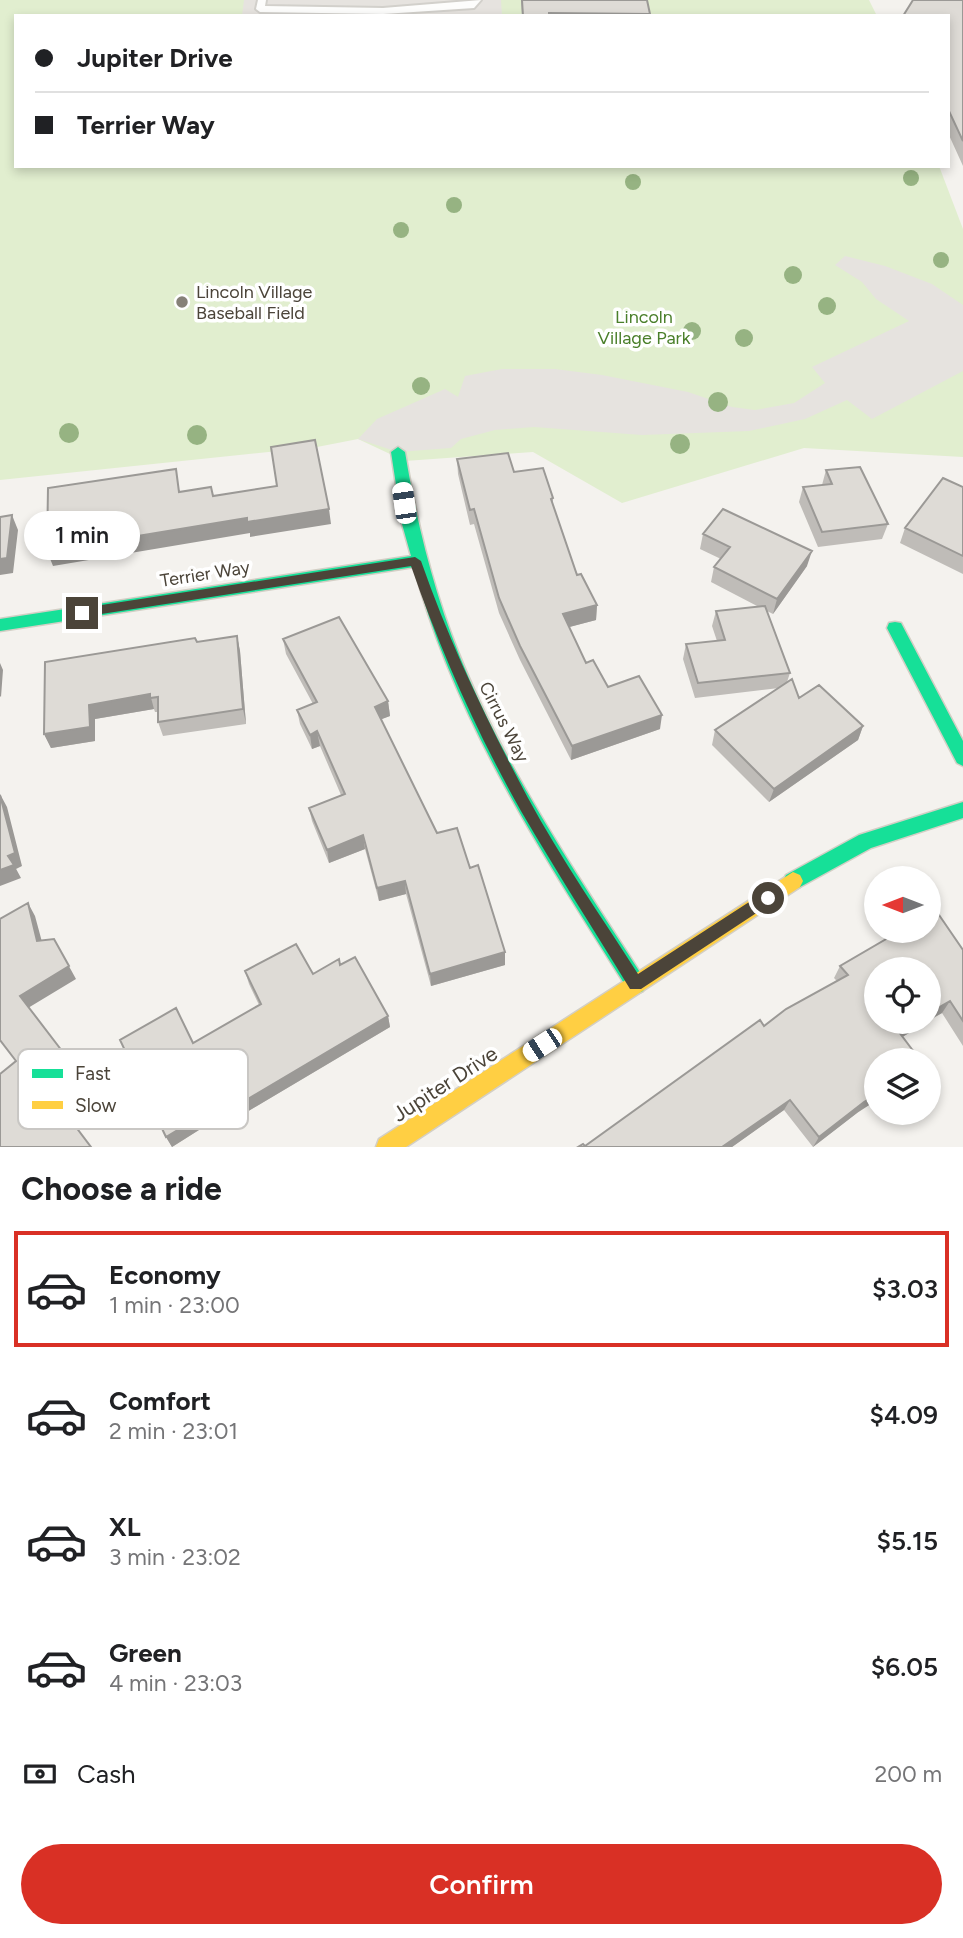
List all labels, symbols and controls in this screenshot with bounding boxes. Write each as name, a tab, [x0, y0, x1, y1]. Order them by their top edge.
text: Jupiter Drive	[77, 42, 233, 74]
text: Terrier Way	[77, 109, 215, 141]
place label: Lincoln Village Baseball Field	[196, 281, 313, 324]
marker: Lincoln Village Baseball Field	[174, 294, 190, 310]
park label: Lincoln Village Park	[598, 306, 691, 349]
car	[391, 481, 418, 525]
callout: 1 min	[24, 512, 140, 560]
text: 1 min	[55, 521, 109, 549]
street label: Terrier Way	[159, 556, 252, 592]
route end	[66, 597, 98, 629]
street label: Cirrus Way	[474, 678, 534, 766]
north arrow	[864, 866, 942, 943]
map controls	[864, 866, 941, 1125]
route start	[752, 882, 784, 914]
button: locate	[864, 957, 941, 1034]
car	[519, 1025, 566, 1065]
street label: Jupiter Drive	[388, 1040, 502, 1127]
button: layers	[864, 1048, 941, 1125]
legend	[18, 1049, 248, 1129]
text: Fast	[75, 1062, 111, 1085]
text: Slow	[75, 1094, 117, 1117]
text: Choose a ride	[21, 1170, 222, 1208]
icon: car	[25, 1258, 88, 1321]
text: Economy	[109, 1259, 221, 1291]
text: $3.03	[872, 1273, 938, 1305]
text: 1 min · 23:00	[109, 1291, 240, 1319]
icon: car	[25, 1384, 88, 1447]
text: Comfort	[109, 1385, 211, 1417]
text: $4.09	[869, 1399, 938, 1431]
text: 2 min · 23:01	[109, 1417, 238, 1445]
icon: car	[25, 1510, 88, 1573]
text: XL	[109, 1511, 141, 1543]
text: $5.15	[877, 1525, 938, 1557]
text: 3 min · 23:02	[109, 1543, 241, 1571]
icon: car	[25, 1636, 88, 1699]
text: Green	[109, 1637, 182, 1669]
text: $6.05	[871, 1651, 938, 1683]
text: 4 min · 23:03	[109, 1669, 242, 1697]
icon: cash	[21, 1755, 59, 1793]
text: Cash	[77, 1758, 136, 1790]
text: 200 m	[874, 1760, 942, 1788]
button: Confirm	[21, 1844, 942, 1924]

